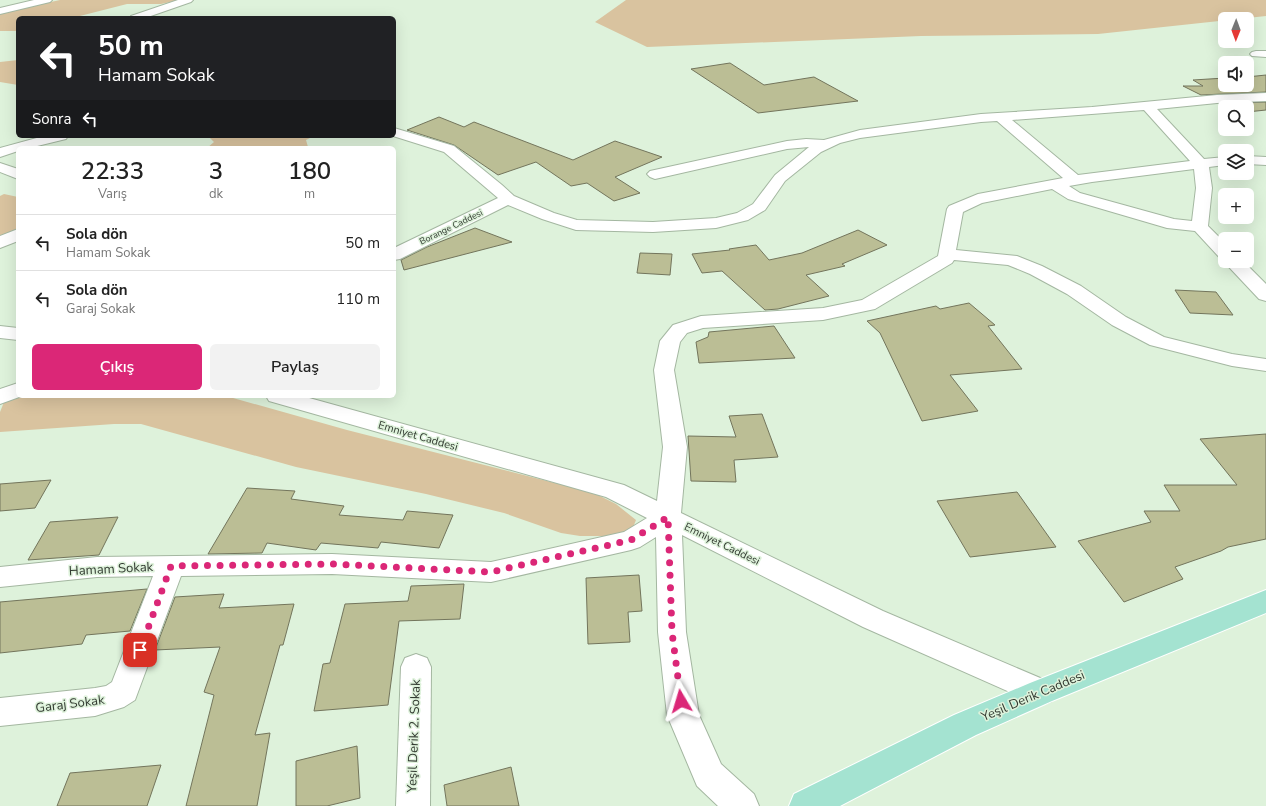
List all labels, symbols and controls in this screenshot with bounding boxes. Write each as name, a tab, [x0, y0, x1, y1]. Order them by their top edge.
north arrow	[1218, 12, 1254, 48]
map controls	[1218, 12, 1254, 268]
text: 50 m	[98, 27, 164, 65]
icon: left	[32, 32, 84, 84]
button: sound	[1218, 56, 1254, 92]
text: Hamam Sokak	[98, 63, 215, 87]
button: search	[1218, 100, 1254, 136]
icon: left	[79, 108, 101, 130]
text: Sonra	[32, 109, 71, 129]
button: layers	[1218, 144, 1254, 180]
text: 22:33	[81, 155, 144, 187]
text: 3	[209, 155, 223, 187]
text: 180	[288, 155, 331, 187]
text: Varış	[98, 185, 127, 203]
text: dk	[209, 185, 223, 203]
text: m	[304, 185, 315, 203]
button: +	[1218, 188, 1254, 224]
street label: Borange Caddesi	[417, 207, 485, 247]
text: Sola dön	[66, 224, 128, 244]
icon: left	[32, 232, 54, 254]
button: −	[1218, 232, 1254, 268]
text: 50 m	[345, 233, 380, 253]
text: Hamam Sokak	[66, 244, 150, 262]
text: Sola dön	[66, 280, 128, 300]
icon: left	[32, 288, 54, 310]
text: 110 m	[336, 289, 380, 309]
text: Garaj Sokak	[66, 300, 135, 318]
button: Çıkış	[32, 344, 202, 390]
button: Paylaş	[210, 344, 380, 390]
street label: Emniyet Caddesi	[376, 417, 460, 455]
street label: Emniyet Caddesi	[682, 519, 762, 569]
street label: Hamam Sokak	[68, 558, 154, 580]
pin	[123, 633, 157, 667]
icon: arrive	[129, 639, 151, 661]
street label: Yeşil Derik Caddesi	[977, 666, 1088, 726]
street label: Yeşil Derik 2. Sokak	[403, 679, 425, 794]
position arrow	[660, 680, 702, 722]
street label: Garaj Sokak	[35, 691, 106, 717]

